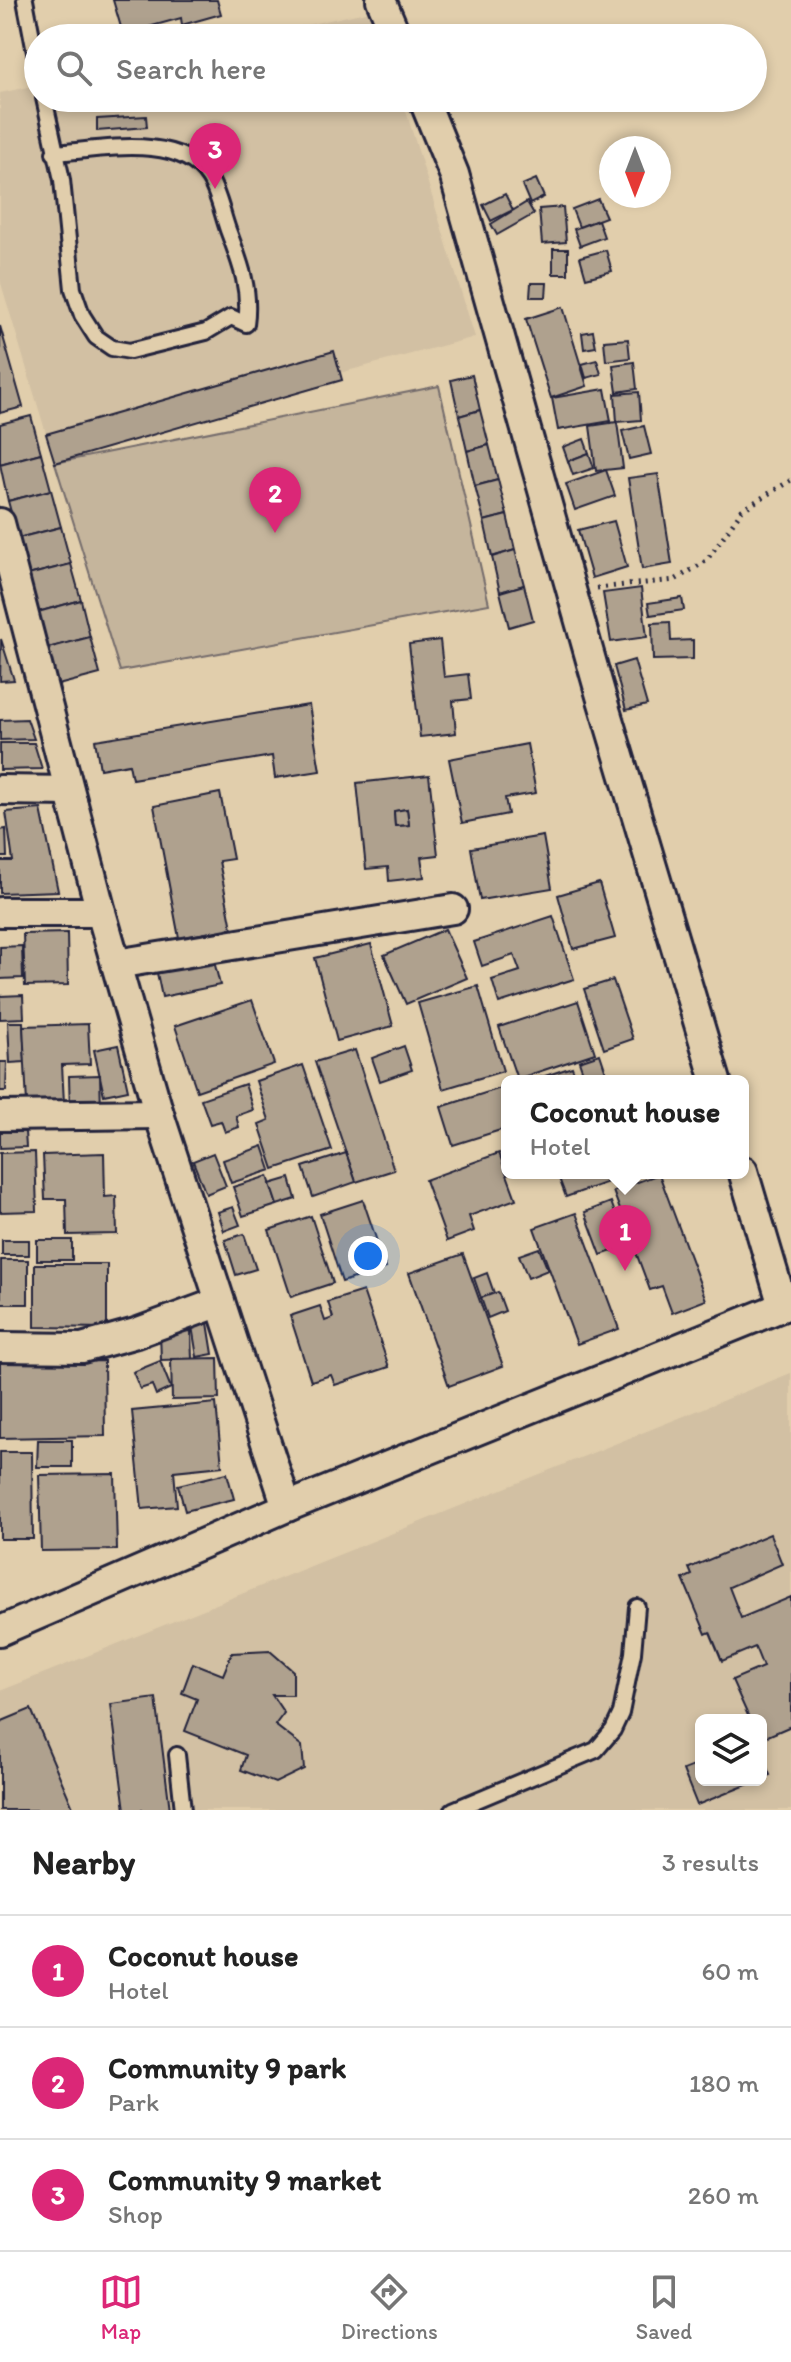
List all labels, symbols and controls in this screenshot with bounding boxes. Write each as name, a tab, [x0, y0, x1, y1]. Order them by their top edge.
search box	[24, 24, 767, 112]
icon: search	[52, 46, 96, 90]
text: Search here	[116, 50, 266, 87]
pin: 3	[189, 123, 241, 189]
north arrow	[599, 136, 671, 208]
pin: 2	[249, 467, 301, 533]
popup	[501, 1075, 749, 1179]
text: Coconut house	[530, 1093, 720, 1130]
text: Hotel	[530, 1130, 590, 1162]
pin: 1	[599, 1205, 651, 1271]
your location	[348, 1236, 388, 1276]
map controls	[695, 1714, 767, 1786]
button: layers	[695, 1714, 767, 1786]
text: Nearby	[32, 1842, 135, 1883]
text: 3 results	[662, 1846, 759, 1878]
text: Coconut house	[108, 1937, 298, 1974]
text: 1	[52, 1955, 64, 1987]
text: 60 m	[702, 1955, 759, 1987]
text: Hotel	[108, 1974, 169, 2006]
text: Community 9 park	[108, 2049, 346, 2086]
text: 2	[51, 2067, 65, 2099]
text: 180 m	[689, 2067, 759, 2099]
text: Park	[108, 2086, 159, 2118]
text: Community 9 market	[108, 2161, 381, 2198]
text: 3	[51, 2179, 65, 2211]
text: 260 m	[688, 2179, 759, 2211]
text: Shop	[108, 2198, 163, 2230]
tab: Map	[99, 2270, 143, 2345]
tab: Directions	[341, 2270, 438, 2345]
tab: Saved	[636, 2270, 692, 2345]

